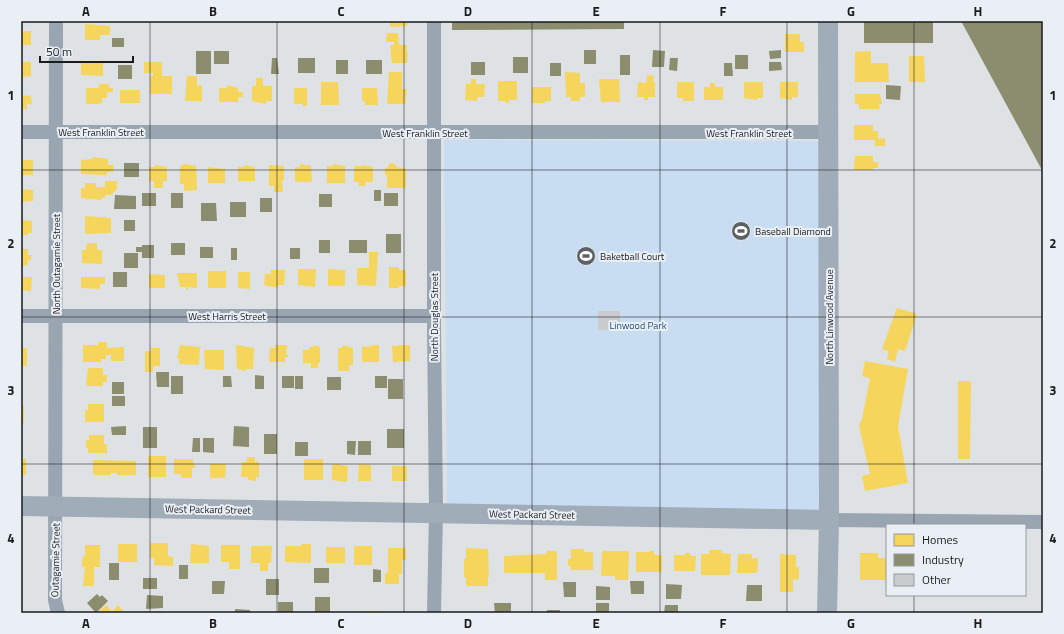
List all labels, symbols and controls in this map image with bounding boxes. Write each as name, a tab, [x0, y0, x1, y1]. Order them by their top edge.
text: A	[82, 1, 90, 21]
text: B	[209, 1, 217, 21]
text: C	[337, 1, 345, 21]
text: D	[464, 1, 472, 21]
text: E	[592, 1, 600, 21]
text: F	[720, 1, 727, 21]
text: G	[847, 1, 855, 21]
text: H	[974, 1, 982, 21]
scale bar	[40, 38, 133, 64]
text: 50 m	[46, 42, 72, 61]
text: 1	[7, 85, 15, 105]
text: 1	[1049, 85, 1057, 105]
street label: West Franklin Street	[58, 125, 144, 140]
street label: West Franklin Street	[382, 126, 468, 141]
street label: West Franklin Street	[706, 126, 792, 141]
street label: North Outagamie Street	[49, 213, 64, 314]
sports icon: Baseball Diamond	[730, 220, 752, 242]
place label: Baseball Diamond	[755, 224, 831, 239]
text: 2	[7, 233, 15, 253]
text: 2	[1049, 233, 1057, 253]
sports icon: Baketball Court	[575, 245, 597, 267]
place label: Baketball Court	[600, 249, 665, 264]
street label: North Linwood Avenue	[822, 269, 837, 365]
street label: North Douglas Street	[427, 272, 442, 361]
street label: West Harris Street	[188, 309, 266, 324]
park label: Linwood Park	[609, 318, 667, 333]
text: 3	[7, 380, 15, 400]
text: 3	[1049, 380, 1057, 400]
street label: West Packard Street	[165, 501, 251, 518]
street label: West Packard Street	[489, 506, 575, 523]
street label: Outagamie Street	[47, 522, 64, 597]
legend	[886, 524, 1026, 596]
text: 4	[7, 528, 15, 548]
text: 4	[1049, 528, 1057, 548]
text: Homes	[922, 530, 958, 549]
text: Industry	[922, 550, 964, 569]
text: Other	[922, 570, 951, 589]
text: A	[82, 613, 90, 633]
text: B	[209, 613, 217, 633]
text: C	[337, 613, 345, 633]
text: D	[464, 613, 472, 633]
text: E	[592, 613, 600, 633]
text: F	[720, 613, 727, 633]
text: G	[847, 613, 855, 633]
text: H	[974, 613, 982, 633]

